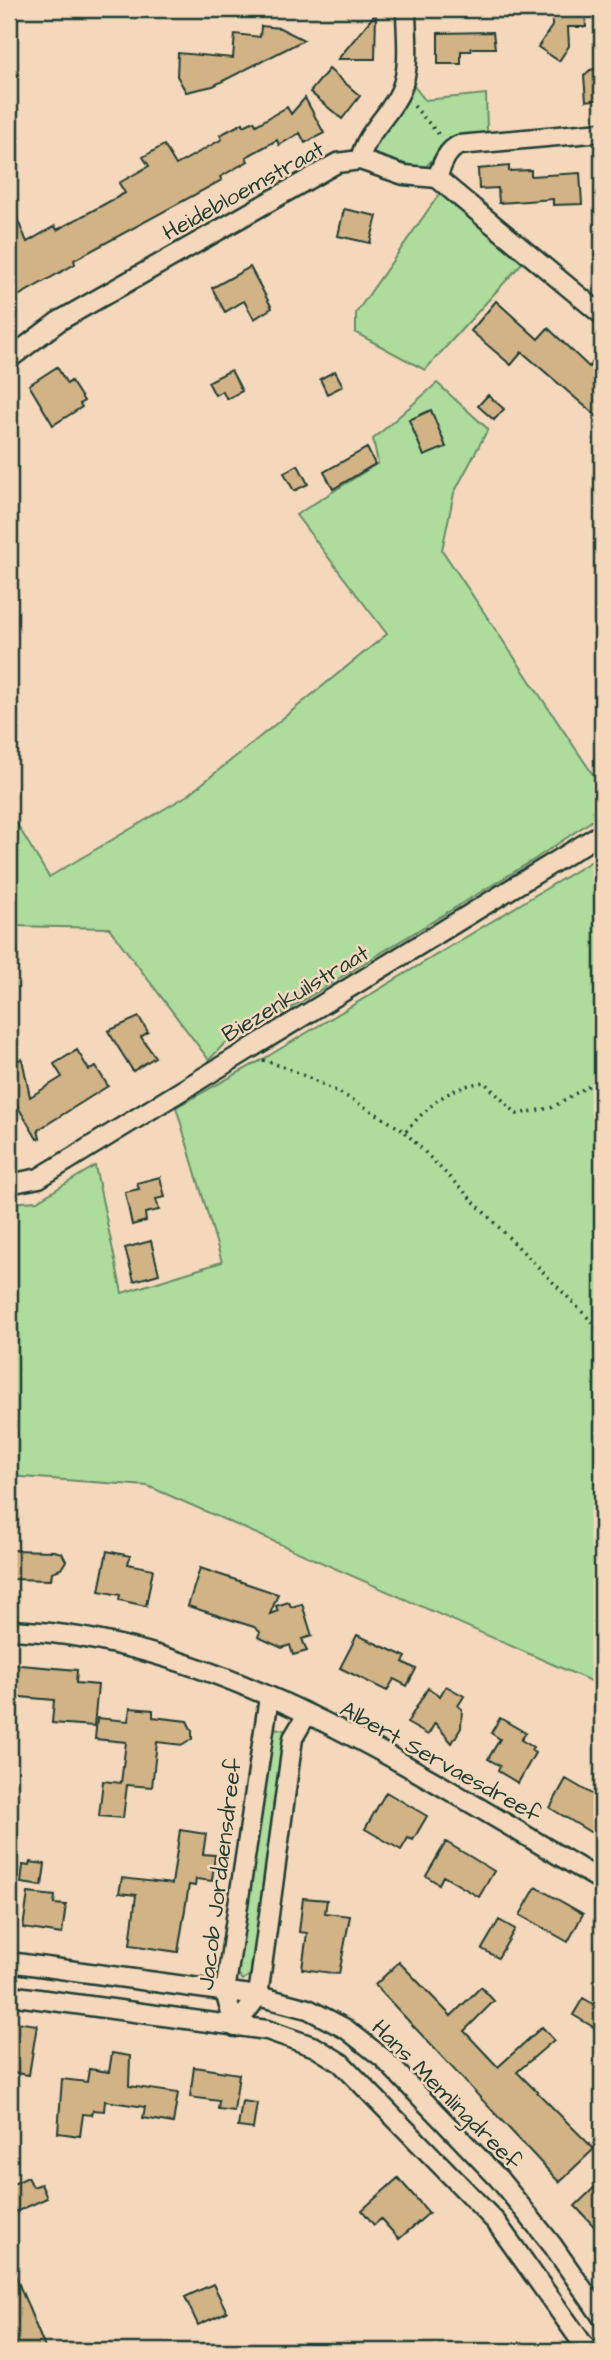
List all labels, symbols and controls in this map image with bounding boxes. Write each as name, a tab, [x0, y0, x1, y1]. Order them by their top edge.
street label: Heidebloemstraat	[157, 133, 331, 249]
street label: Biezenkuilstraat	[216, 937, 376, 1051]
street label: Albert Servaesdreef	[334, 1693, 547, 1831]
street label: Jacob Jordaensdreef	[190, 1756, 250, 1992]
street label: Hans Memlingdreef	[363, 2012, 529, 2178]

